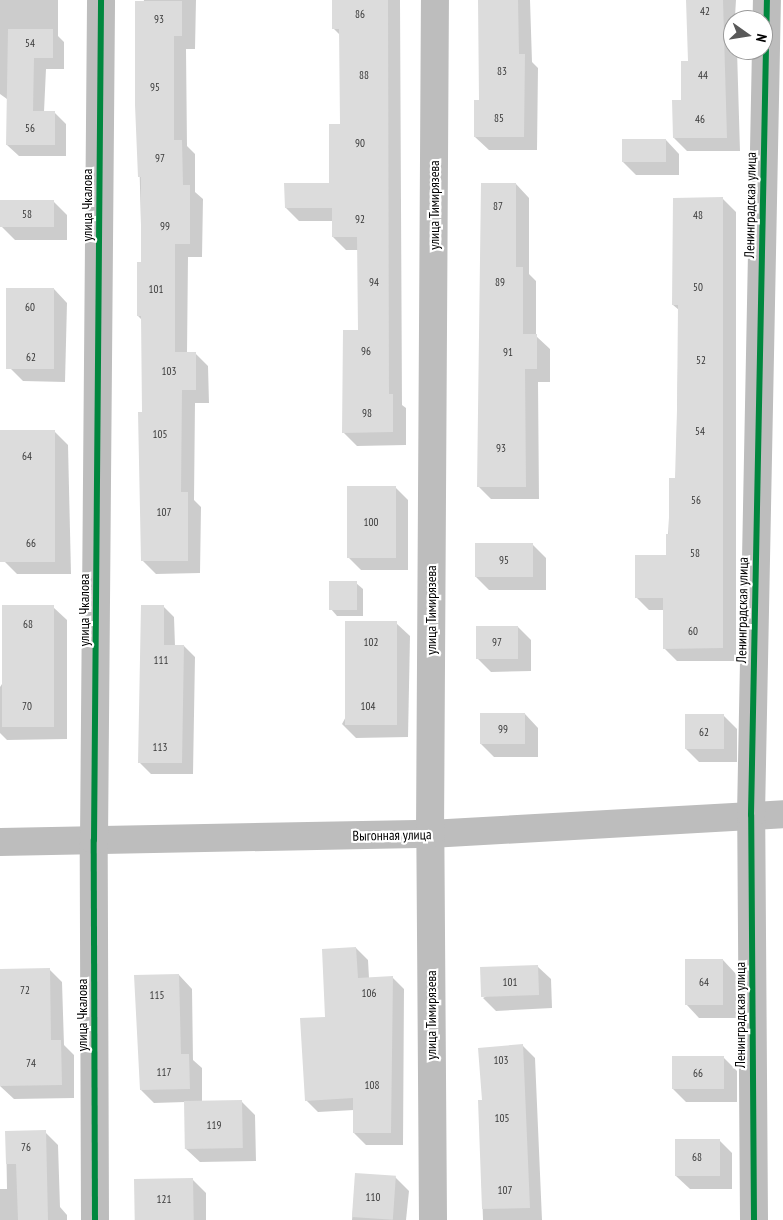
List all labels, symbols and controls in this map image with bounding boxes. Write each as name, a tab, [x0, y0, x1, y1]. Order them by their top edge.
house number: 42	[700, 4, 710, 18]
house number: 86	[355, 7, 365, 21]
north arrow	[723, 10, 773, 60]
house number: 93	[154, 12, 164, 26]
text: N	[752, 32, 771, 44]
house number: 54	[25, 36, 35, 50]
house number: 83	[497, 64, 507, 78]
house number: 88	[359, 68, 369, 82]
house number: 44	[698, 68, 708, 82]
house number: 95	[150, 80, 160, 94]
house number: 85	[494, 111, 504, 125]
house number: 46	[695, 112, 705, 126]
house number: 56	[25, 121, 35, 135]
house number: 90	[355, 136, 365, 150]
house number: 97	[155, 151, 165, 165]
street label: Ленинградская улица	[741, 152, 759, 258]
street label: улица Тимирязева	[426, 160, 442, 250]
street label: улица Чкалова	[79, 169, 95, 241]
house number: 87	[493, 199, 503, 213]
house number: 58	[22, 207, 32, 221]
house number: 48	[693, 208, 703, 222]
house number: 92	[355, 212, 365, 226]
house number: 99	[160, 219, 170, 233]
house number: 94	[369, 275, 379, 289]
house number: 89	[495, 275, 505, 289]
house number: 50	[693, 280, 703, 294]
house number: 101	[149, 282, 163, 296]
house number: 60	[25, 300, 35, 314]
house number: 96	[361, 344, 371, 358]
house number: 91	[503, 345, 513, 359]
house number: 62	[26, 350, 36, 364]
house number: 52	[696, 353, 706, 367]
house number: 103	[162, 364, 176, 378]
house number: 98	[362, 406, 372, 420]
house number: 54	[695, 424, 705, 438]
house number: 105	[153, 427, 167, 441]
house number: 93	[496, 441, 506, 455]
house number: 64	[22, 449, 32, 463]
house number: 56	[691, 493, 701, 507]
house number: 107	[157, 505, 171, 519]
house number: 100	[364, 515, 378, 529]
house number: 66	[26, 536, 36, 550]
house number: 58	[690, 546, 700, 560]
house number: 95	[499, 553, 509, 567]
street label: Ленинградская улица	[733, 557, 751, 663]
street label: улица Тимирязева	[423, 565, 439, 655]
street label: улица Чкалова	[76, 574, 92, 646]
house number: 68	[23, 617, 33, 631]
house number: 60	[688, 624, 698, 638]
house number: 102	[364, 635, 378, 649]
house number: 97	[492, 635, 502, 649]
house number: 111	[154, 653, 168, 667]
house number: 70	[22, 699, 32, 713]
house number: 104	[361, 699, 375, 713]
house number: 99	[498, 722, 508, 736]
house number: 62	[699, 725, 709, 739]
house number: 113	[153, 740, 167, 754]
street label: Выгонная улица	[352, 826, 432, 844]
street label: Ленинградская улица	[732, 962, 748, 1068]
street label: улица Тимирязева	[423, 970, 439, 1060]
house number: 101	[503, 975, 517, 989]
house number: 64	[699, 975, 709, 989]
street label: улица Чкалова	[74, 979, 90, 1051]
house number: 72	[20, 983, 30, 997]
house number: 106	[362, 986, 376, 1000]
house number: 115	[150, 988, 164, 1002]
house number: 103	[494, 1053, 508, 1067]
house number: 74	[26, 1056, 36, 1070]
house number: 117	[157, 1065, 171, 1079]
house number: 66	[693, 1066, 703, 1080]
house number: 108	[365, 1078, 379, 1092]
house number: 105	[495, 1111, 509, 1125]
house number: 119	[207, 1118, 221, 1132]
house number: 76	[21, 1140, 31, 1154]
house number: 68	[692, 1150, 702, 1164]
house number: 107	[498, 1183, 512, 1197]
house number: 110	[366, 1190, 380, 1204]
house number: 121	[157, 1192, 171, 1206]

